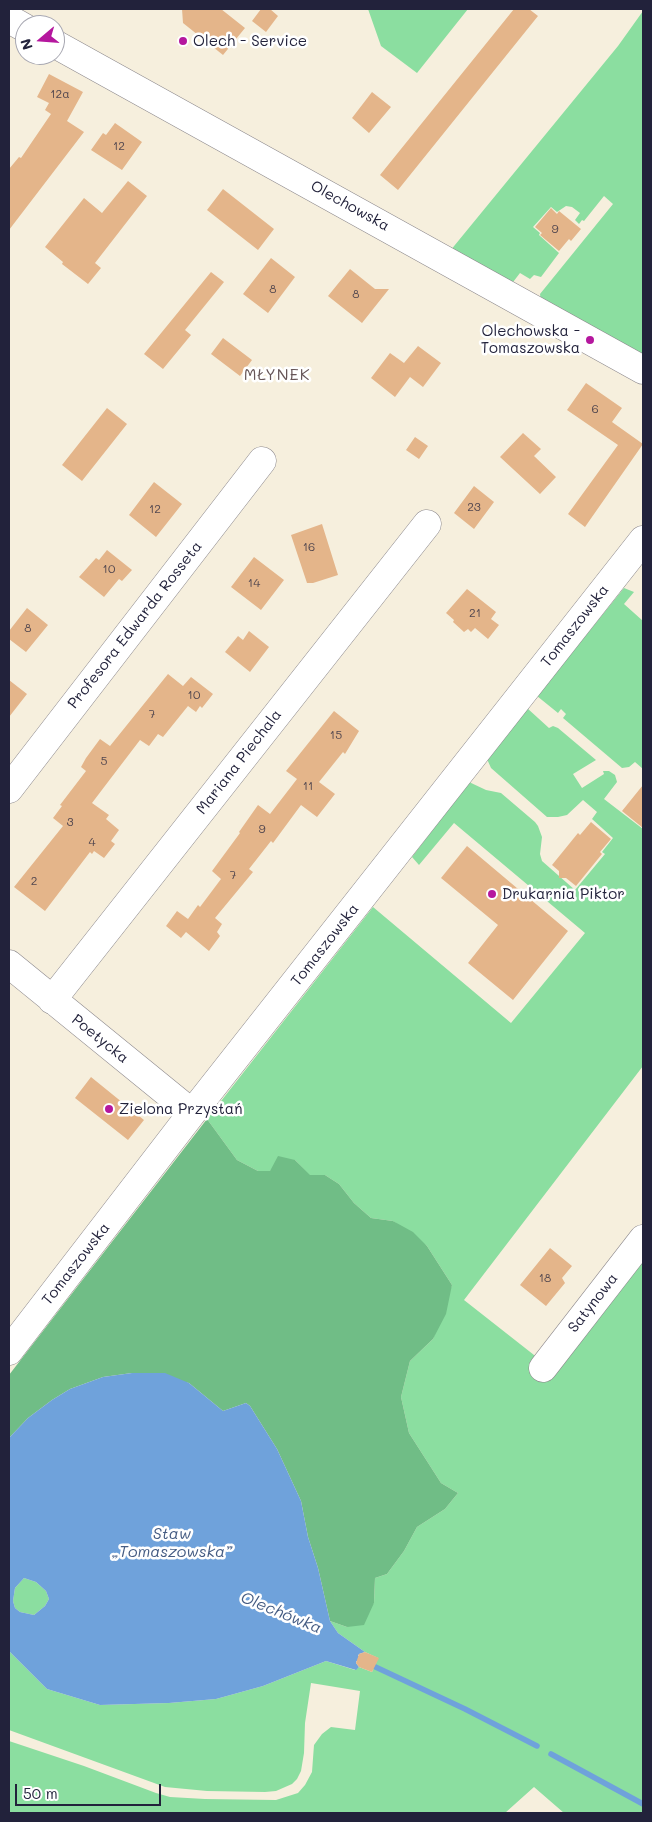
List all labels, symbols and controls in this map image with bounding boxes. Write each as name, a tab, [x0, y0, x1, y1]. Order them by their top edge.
north arrow	[15, 15, 65, 65]
place label: Olech - Service	[193, 32, 307, 50]
marker: Olech - Service	[177, 35, 189, 47]
text: N	[16, 36, 37, 52]
house number: 12a	[50, 87, 70, 101]
house number: 12	[113, 139, 125, 153]
street label: Olechowska	[307, 177, 393, 235]
house number: 9	[551, 222, 559, 236]
house number: 8	[269, 282, 277, 296]
house number: 8	[352, 287, 360, 301]
place label: Olechowska - Tomaszowska	[481, 322, 580, 357]
marker: Olechowska - Tomaszowska	[584, 334, 596, 346]
district label: MŁYNEK	[243, 365, 311, 385]
house number: 6	[591, 402, 599, 416]
house number: 23	[467, 500, 481, 514]
house number: 12	[149, 502, 161, 516]
street label: Profesora Edwarda Rosseta	[64, 538, 206, 712]
house number: 16	[303, 540, 315, 554]
house number: 10	[103, 562, 115, 576]
house number: 14	[248, 576, 260, 590]
street label: Tomaszowska	[537, 581, 613, 671]
house number: 21	[469, 606, 481, 620]
house number: 8	[24, 621, 32, 635]
house number: 10	[188, 688, 200, 702]
street label: Mariana Piechala	[193, 706, 285, 818]
house number: 7	[149, 707, 155, 721]
house number: 15	[330, 728, 342, 742]
house number: 5	[101, 754, 107, 768]
house number: 11	[303, 779, 313, 793]
house number: 3	[66, 815, 74, 829]
house number: 9	[258, 822, 266, 836]
house number: 4	[88, 835, 96, 849]
house number: 7	[230, 868, 236, 882]
house number: 2	[31, 874, 37, 888]
place label: Drukarnia Piktor	[502, 885, 625, 903]
marker: Drukarnia Piktor	[486, 888, 498, 900]
street label: Tomaszowska	[287, 900, 363, 990]
street label: Poetycka	[68, 1011, 132, 1067]
place label: Zielona Przystań	[119, 1100, 242, 1118]
marker: Zielona Przystań	[103, 1103, 115, 1115]
street label: Tomaszowska	[38, 1219, 114, 1309]
street label: Satynowa	[564, 1270, 622, 1336]
house number: 18	[539, 1271, 551, 1285]
water label: Staw „Tomaszowska”	[112, 1524, 232, 1562]
water label: Olechówka	[238, 1588, 324, 1638]
scale bar	[18, 1774, 164, 1806]
text: 50 m	[23, 1783, 58, 1803]

